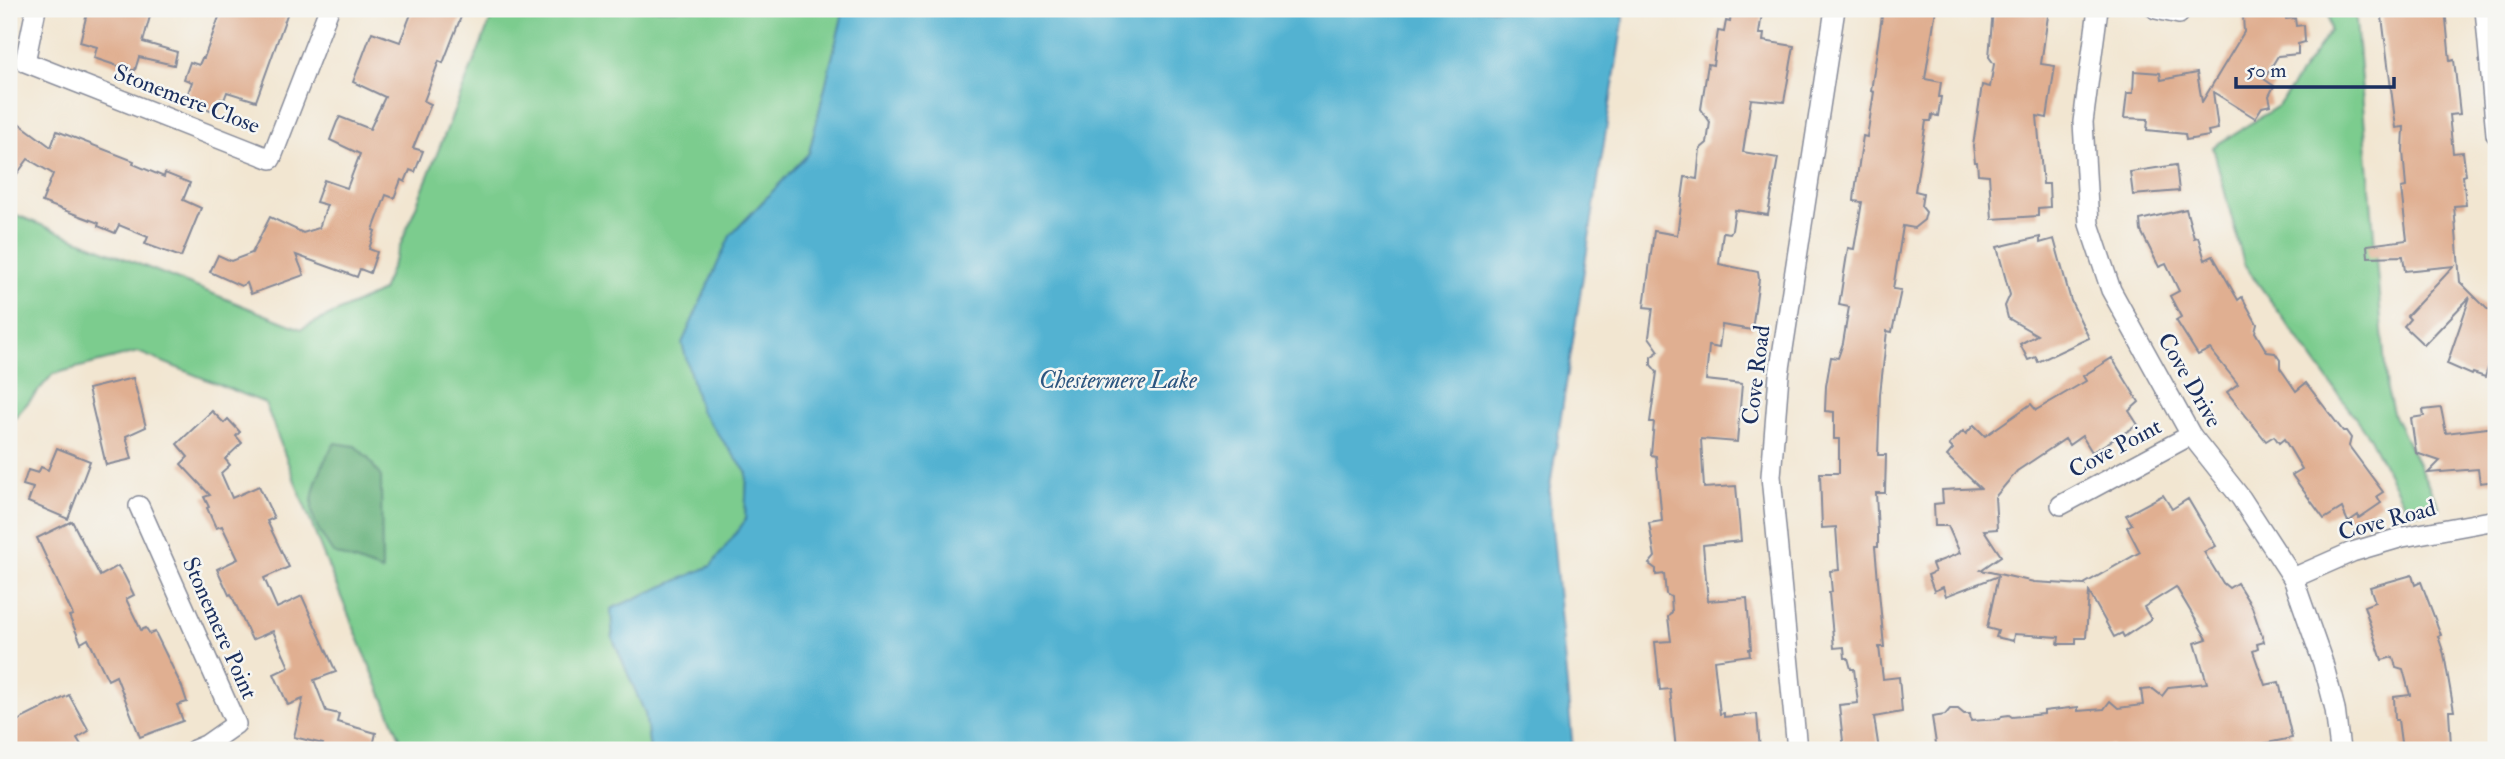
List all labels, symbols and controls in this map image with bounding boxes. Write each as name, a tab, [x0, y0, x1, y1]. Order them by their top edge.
scale bar	[2236, 46, 2393, 90]
text: 50 m	[2246, 57, 2287, 84]
street label: Stonemere Close	[110, 58, 265, 140]
street label: Cove Road	[1736, 324, 1776, 426]
street label: Cove Drive	[2151, 327, 2229, 433]
water label: Chestermere Lake	[1039, 365, 1198, 396]
street label: Cove Point	[2064, 411, 2166, 485]
street label: Cove Road	[2335, 493, 2439, 547]
street label: Stonemere Point	[176, 553, 264, 703]

